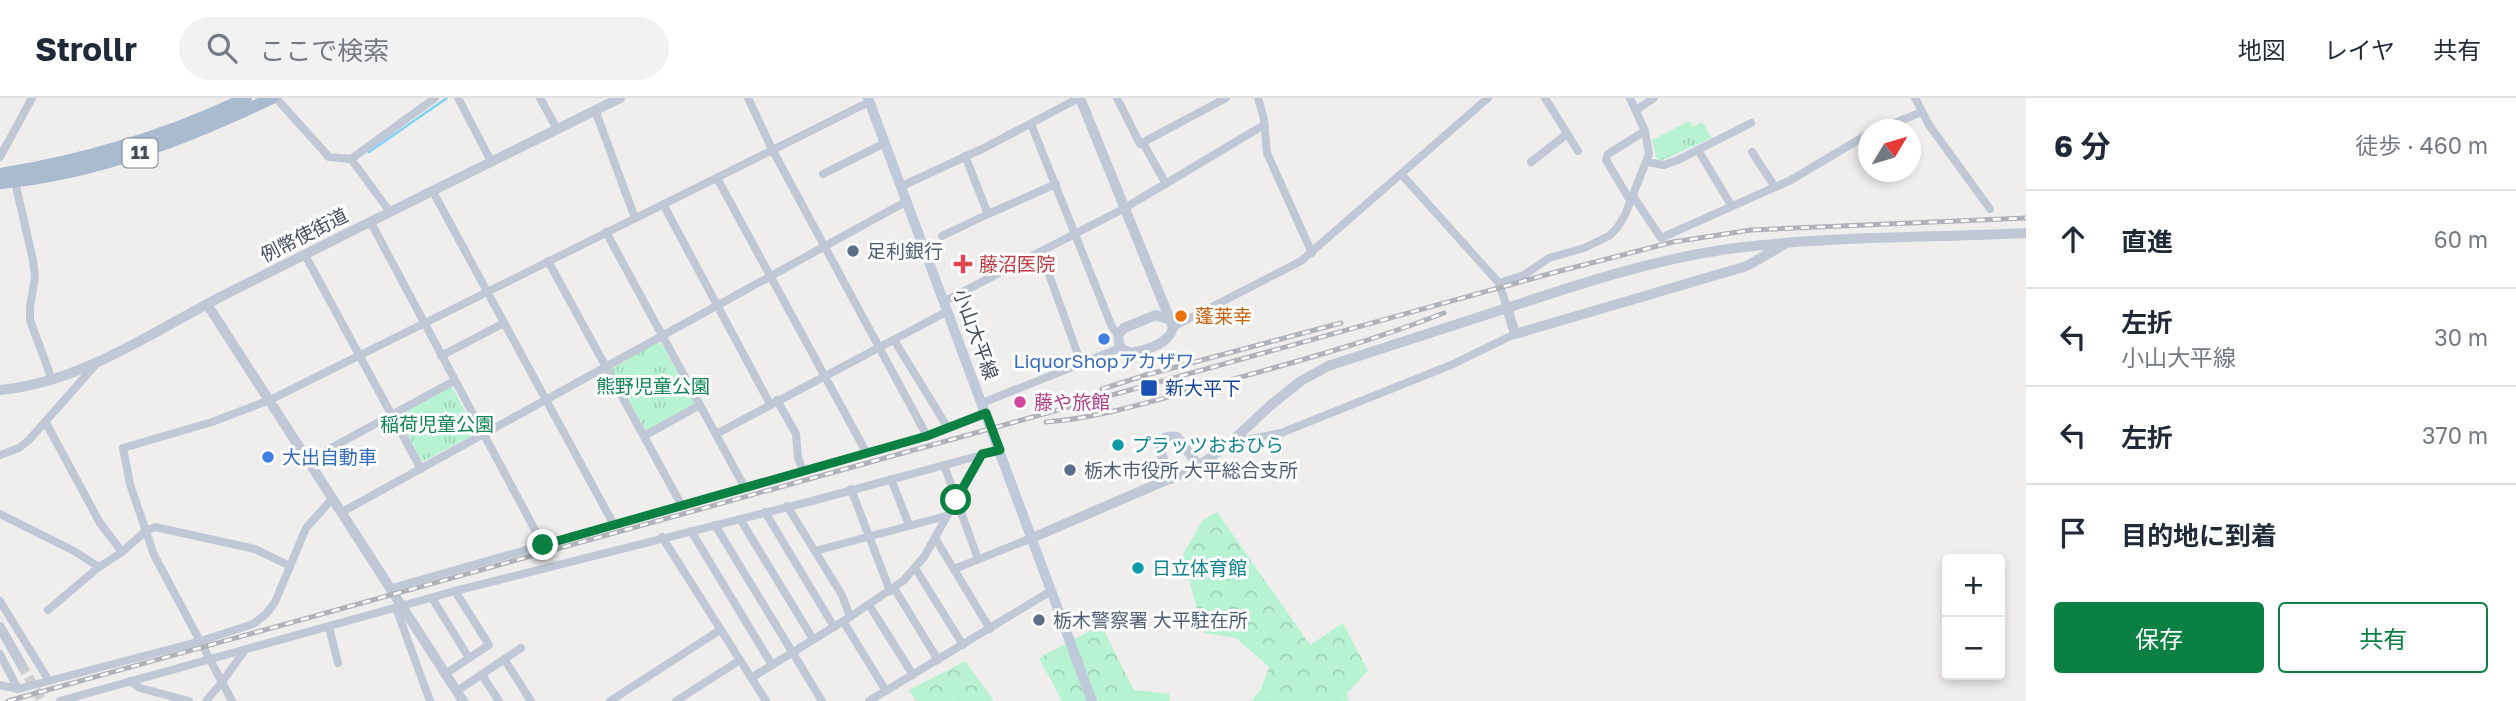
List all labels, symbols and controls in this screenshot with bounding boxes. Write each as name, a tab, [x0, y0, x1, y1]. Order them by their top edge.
search box	[179, 17, 669, 80]
text: Strollr	[35, 29, 137, 68]
icon: search	[203, 29, 241, 67]
text: ここで検索	[259, 35, 389, 66]
text: 地図	[2238, 35, 2286, 64]
text: レイヤ	[2324, 35, 2395, 64]
text: 共有	[2433, 35, 2481, 64]
north arrow	[1858, 119, 1921, 182]
text: 6 分	[2054, 128, 2111, 164]
text: 徒歩 · 460 m	[2355, 131, 2488, 159]
road number: 11	[122, 138, 158, 168]
street label: 例幣使街道	[256, 203, 351, 266]
icon: ahead	[2054, 220, 2092, 258]
text: 60 m	[2434, 225, 2488, 253]
text: 直進	[2121, 226, 2173, 257]
place label: 足利銀行	[867, 239, 943, 262]
marker: 足利銀行	[845, 243, 861, 259]
place label: 藤沼医院	[979, 252, 1055, 275]
marker: 藤沼医院	[953, 254, 973, 274]
street label: 小山大平線	[949, 285, 1004, 382]
place label: 蓬莱幸	[1195, 304, 1252, 327]
text: 左折	[2121, 307, 2173, 338]
marker: 蓬莱幸	[1173, 308, 1189, 324]
icon: left	[2054, 318, 2092, 356]
text: 30 m	[2434, 323, 2488, 351]
marker: LiquorShopアカザワ	[1096, 331, 1112, 347]
text: 小山大平線	[2121, 343, 2236, 371]
place label: LiquorShopアカザワ	[1014, 349, 1194, 372]
park label: 熊野児童公園	[596, 374, 710, 397]
place label: 新大平下	[1165, 376, 1241, 399]
marker: 新大平下	[1139, 378, 1159, 398]
place label: 藤や旅館	[1034, 390, 1110, 413]
marker: 藤や旅館	[1012, 394, 1028, 410]
park label: 稲荷児童公園	[380, 412, 494, 435]
icon: left	[2054, 416, 2092, 454]
text: 370 m	[2422, 421, 2488, 449]
text: 左折	[2121, 422, 2173, 453]
place label: プラッツおおひら	[1132, 433, 1284, 456]
marker: プラッツおおひら	[1110, 437, 1126, 453]
place label: 大出自動車	[282, 445, 377, 468]
marker: 大出自動車	[260, 449, 276, 465]
place label: 栃木市役所 大平総合支所	[1084, 458, 1298, 481]
marker: 栃木市役所 大平総合支所	[1062, 462, 1078, 478]
route start	[940, 484, 971, 515]
icon: arrive	[2054, 514, 2092, 552]
text: 目的地に到着	[2121, 520, 2277, 551]
route end	[527, 529, 558, 560]
map controls	[1942, 554, 2005, 680]
button: +	[1942, 554, 2005, 617]
place label: 日立体育館	[1152, 556, 1247, 579]
marker: 日立体育館	[1130, 560, 1146, 576]
button: 保存	[2054, 602, 2264, 673]
button: 共有	[2278, 602, 2488, 673]
place label: 栃木警察署 大平駐在所	[1053, 608, 1248, 631]
marker: 栃木警察署 大平駐在所	[1031, 612, 1047, 628]
button: −	[1942, 617, 2005, 680]

